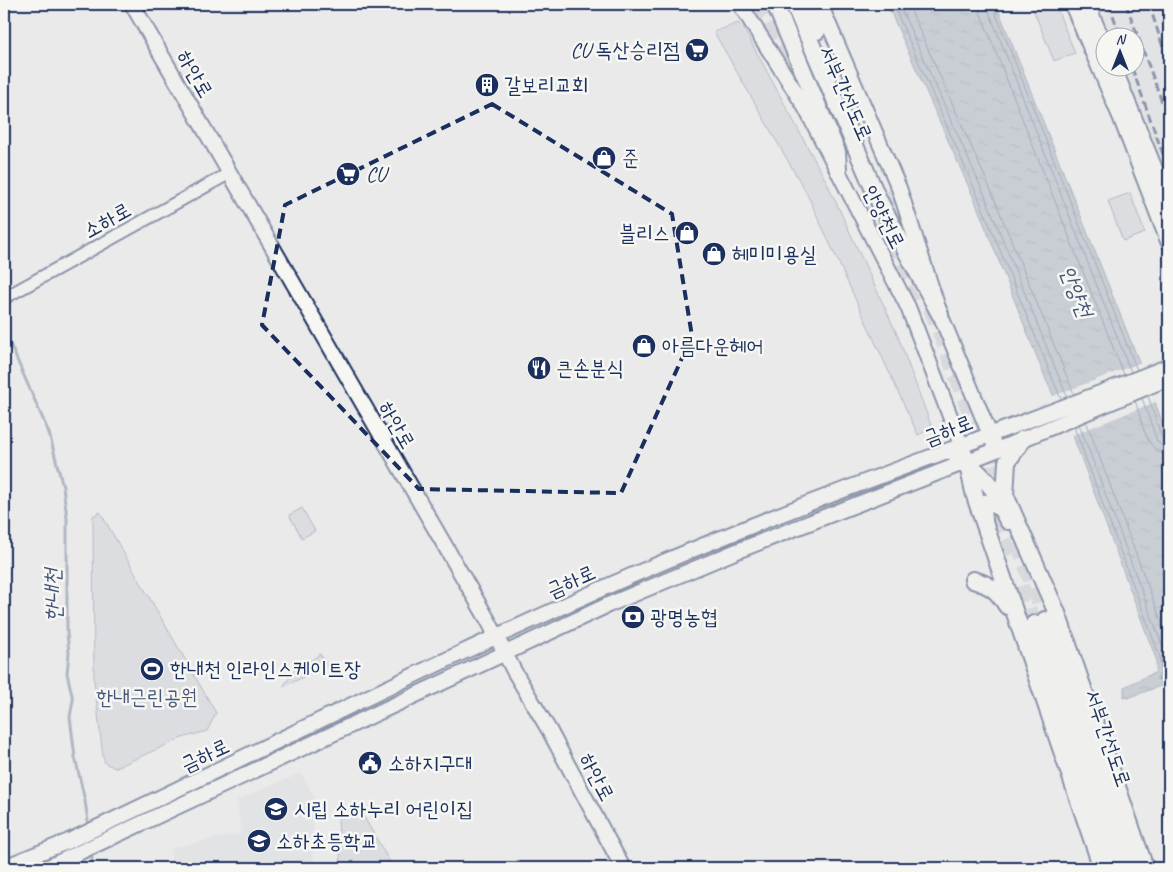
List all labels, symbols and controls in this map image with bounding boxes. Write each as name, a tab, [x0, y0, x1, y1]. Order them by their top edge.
north arrow	[1096, 28, 1146, 78]
text: N	[1116, 31, 1127, 48]
place label: CU 독산승리점	[571, 37, 680, 63]
supermarket icon: CU 독산승리점	[684, 37, 710, 63]
street label: 서부간선도로	[814, 41, 878, 145]
street label: 하안로	[171, 46, 219, 102]
building icon: 갈보리교회	[474, 72, 500, 98]
place label: 갈보리교회	[504, 72, 589, 98]
shop icon: 준	[591, 145, 617, 171]
place label: 준	[622, 145, 639, 171]
supermarket icon: CU	[335, 161, 361, 187]
place label: CU	[366, 161, 390, 187]
street label: 안양천로	[857, 181, 911, 253]
street label: 소하로	[79, 196, 135, 244]
place label: 블리스	[619, 220, 670, 246]
shop icon: 블리스	[674, 220, 700, 246]
shop icon: 헤미미용실	[701, 241, 727, 267]
place label: 헤미미용실	[732, 241, 817, 267]
water label: 안양천	[1053, 262, 1100, 323]
shop icon: 아름다운헤어	[631, 333, 657, 359]
place label: 아름다운헤어	[662, 333, 763, 359]
restaurant icon: 큰손분식	[526, 355, 552, 381]
place label: 큰손분식	[556, 355, 624, 381]
street label: 하안로	[373, 397, 421, 453]
street label: 금하로	[920, 409, 976, 451]
street label: 금하로	[543, 559, 599, 603]
water label: 한내천	[38, 566, 67, 622]
bank icon: 광명농협	[620, 604, 646, 630]
place label: 광명농협	[650, 604, 718, 630]
sports icon: 한내천 인라인스케이트장	[139, 656, 165, 682]
place label: 한내천 인라인스케이트장	[170, 656, 361, 682]
park label: 한내근린공원	[96, 684, 198, 710]
street label: 서부간선도로	[1079, 686, 1137, 790]
street label: 금하로	[177, 733, 233, 777]
street label: 하안로	[574, 749, 620, 805]
public building icon: 소하지구대	[357, 750, 383, 776]
place label: 소하지구대	[388, 750, 473, 776]
school or university icon: 시립 소하누리 어린이집	[263, 796, 289, 822]
place label: 시립 소하누리 어린이집	[294, 796, 473, 822]
school or university icon: 소하초등학교	[246, 828, 272, 854]
place label: 소하초등학교	[276, 828, 377, 854]

